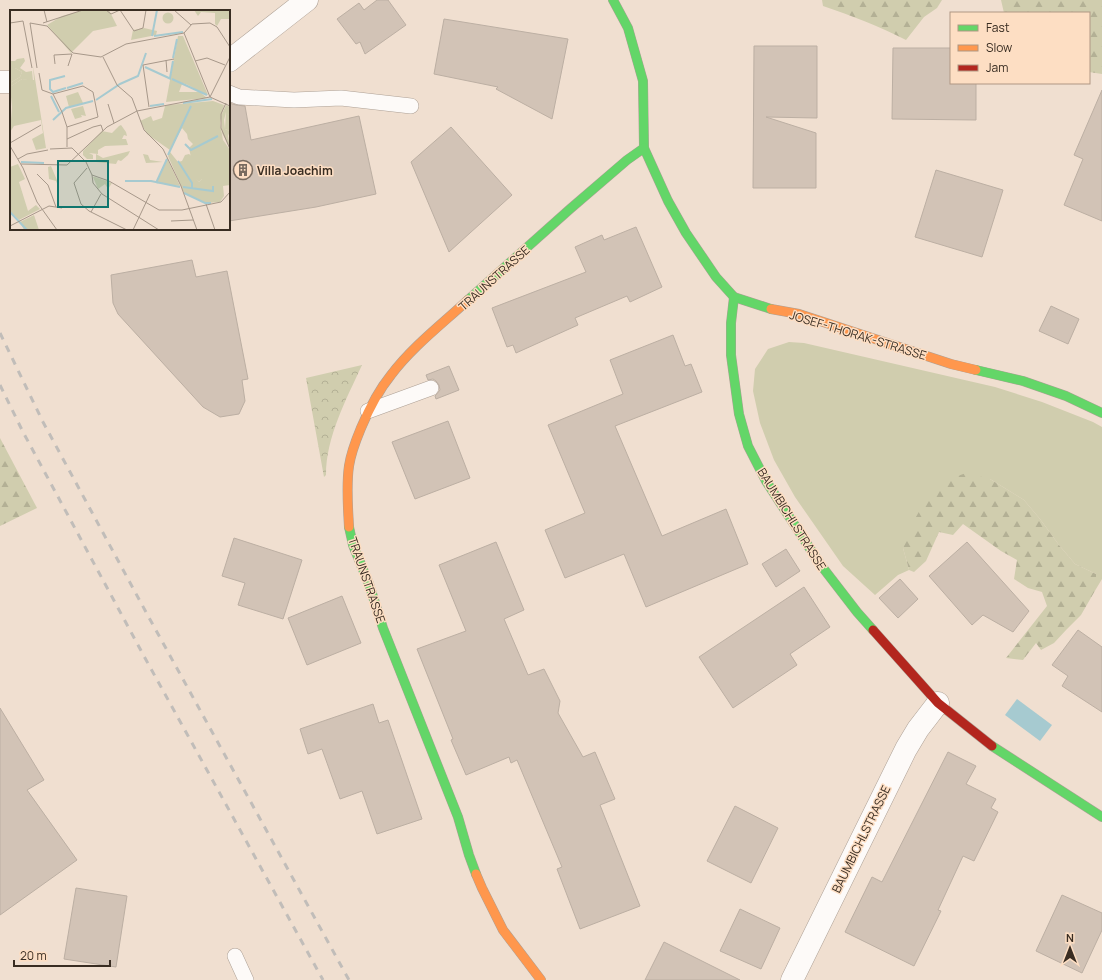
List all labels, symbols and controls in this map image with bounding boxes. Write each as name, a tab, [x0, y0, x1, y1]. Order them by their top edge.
inset map	[10, 10, 230, 230]
legend	[950, 12, 1090, 84]
text: Fast	[986, 19, 1010, 36]
text: Slow	[986, 39, 1012, 56]
text: Jam	[986, 59, 1008, 76]
building icon: Villa Joachim	[232, 159, 254, 181]
place label: Villa Joachim	[257, 162, 333, 179]
street label: TRAUNSTRASSE	[455, 241, 533, 314]
street label: JOSEF-THORAK-STRASSE	[787, 306, 929, 364]
street label: BAUMBICHLSTRASSE	[754, 465, 830, 574]
street label: TRAUNSTRASSE	[344, 535, 390, 625]
street label: BAUMBICHLSTRASSE	[828, 782, 894, 896]
north arrow	[1050, 928, 1090, 968]
text: N	[1066, 930, 1074, 945]
scale bar	[14, 942, 110, 968]
text: 20 m	[20, 947, 47, 964]

